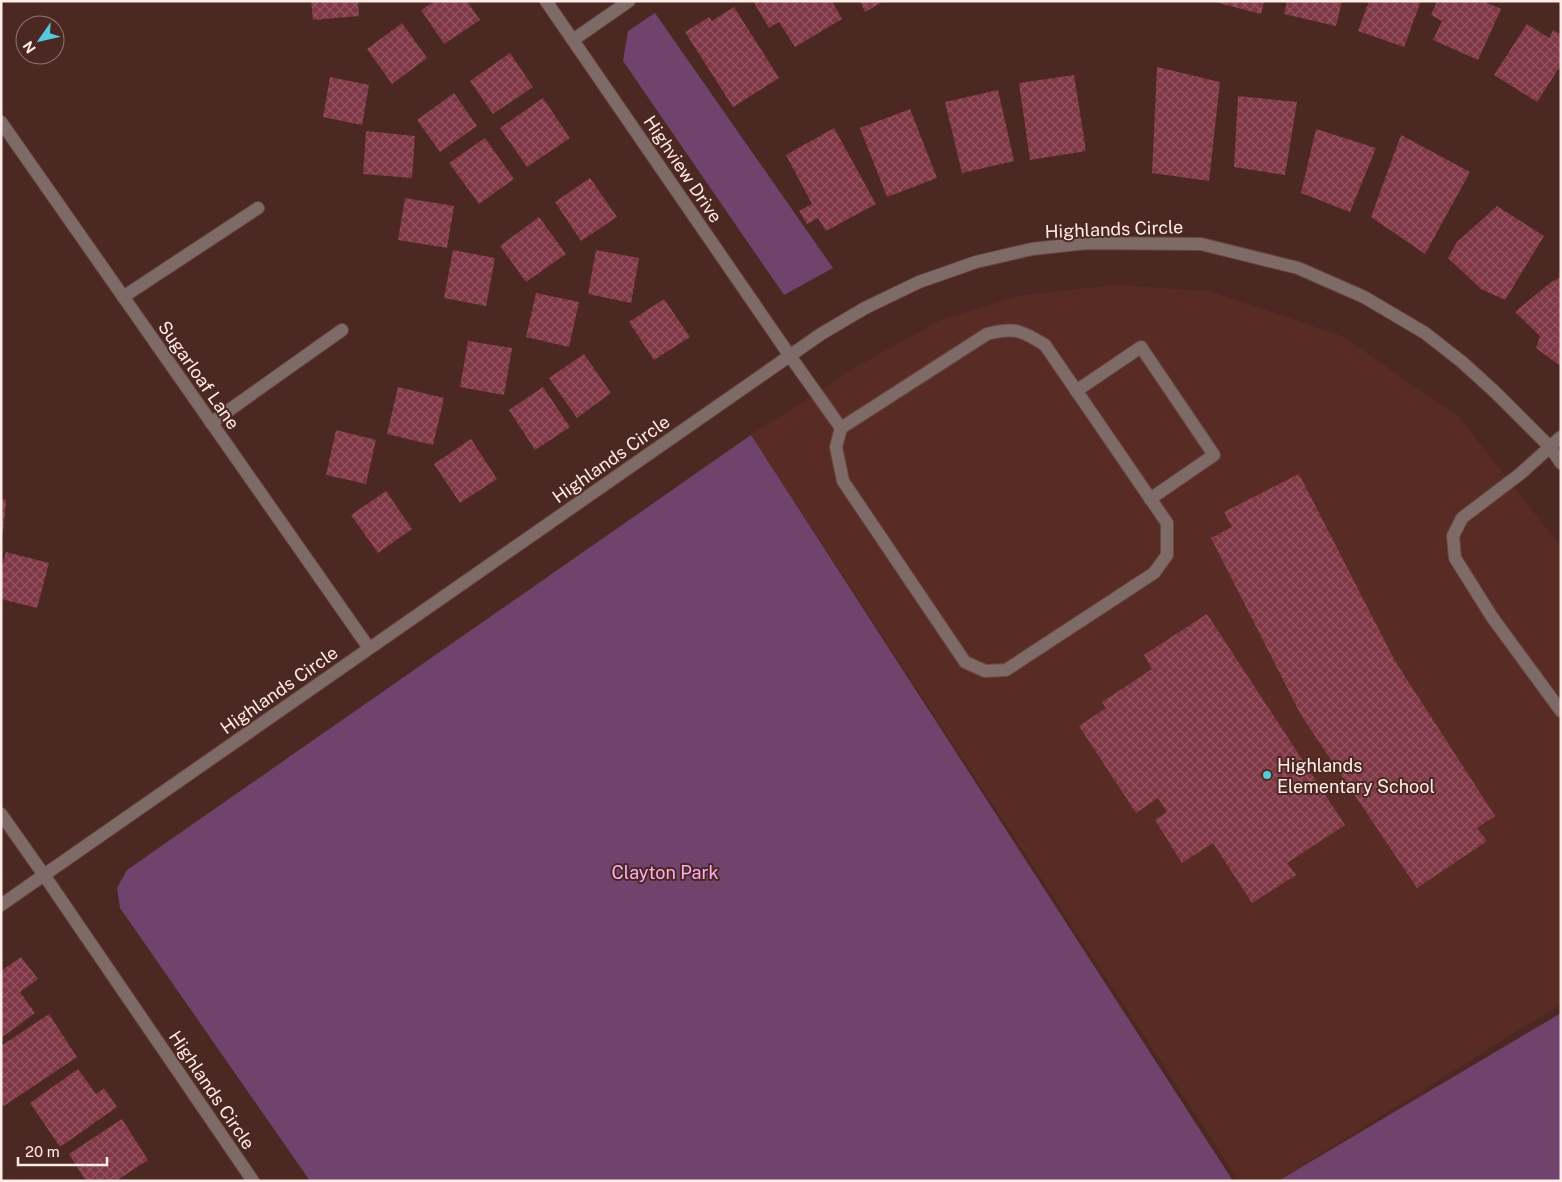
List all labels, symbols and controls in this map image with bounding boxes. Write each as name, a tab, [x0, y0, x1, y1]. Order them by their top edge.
north arrow	[15, 15, 65, 65]
text: N	[20, 38, 39, 56]
street label: Highview Drive	[639, 112, 727, 226]
street label: Highlands Circle	[1044, 216, 1184, 242]
street label: Sugarloaf Lane	[154, 317, 244, 433]
street label: Highlands Circle	[548, 411, 674, 507]
street label: Highlands Circle	[216, 642, 342, 738]
place label: Highlands Elementary School	[1277, 755, 1435, 797]
marker: Highlands Elementary School	[1261, 769, 1273, 781]
park label: Clayton Park	[611, 862, 719, 883]
street label: Highlands Circle	[165, 1027, 259, 1153]
scale bar	[18, 1134, 106, 1166]
text: 20 m	[25, 1143, 60, 1160]

